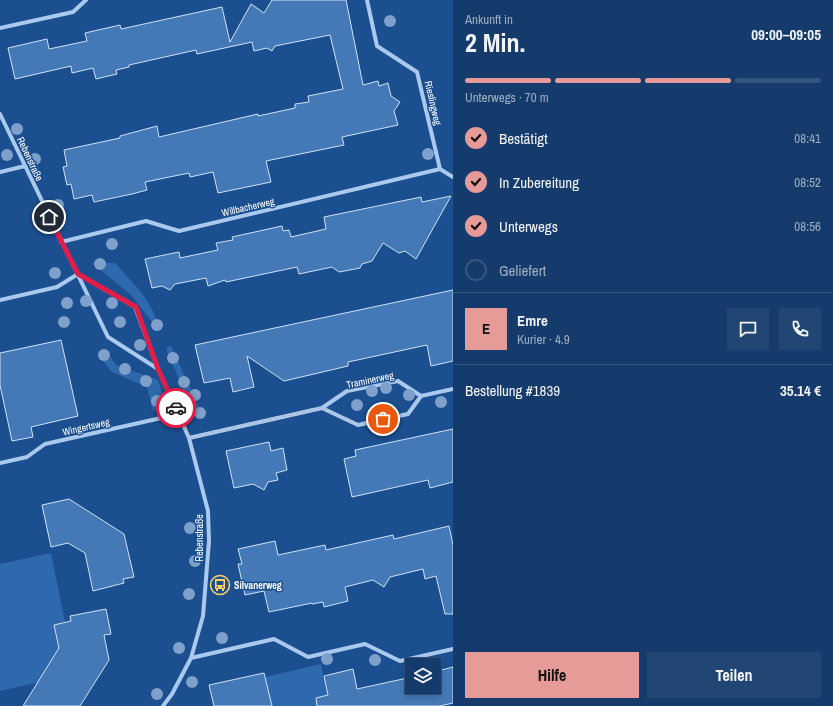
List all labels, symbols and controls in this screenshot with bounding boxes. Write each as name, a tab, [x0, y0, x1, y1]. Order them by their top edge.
text: Ankunft in	[465, 11, 513, 28]
text: 09:00–09:05	[751, 24, 821, 45]
text: 2 Min.	[465, 25, 525, 60]
street label: Rieslingweg	[422, 80, 445, 127]
text: Unterwegs · 70 m	[465, 89, 549, 106]
icon: check	[465, 127, 487, 149]
text: Bestätigt	[499, 128, 548, 149]
text: 08:41	[794, 130, 821, 147]
street label: Rebenstraße	[14, 135, 46, 184]
icon: check	[465, 171, 487, 193]
text: In Zubereitung	[499, 172, 579, 193]
text: 08:52	[794, 174, 821, 191]
street label: Willbacherweg	[220, 195, 276, 219]
pin	[32, 200, 66, 234]
icon: home	[38, 206, 60, 228]
icon: check	[465, 215, 487, 237]
text: Unterwegs	[499, 216, 558, 237]
text: 08:56	[794, 218, 821, 235]
text: Geliefert	[499, 260, 546, 281]
button: chat	[727, 308, 769, 350]
button: phone	[779, 308, 821, 350]
text: Emre	[517, 310, 548, 331]
text: E	[482, 318, 490, 339]
text: Kurier · 4.9	[517, 331, 570, 348]
street label: Traminerweg	[345, 369, 395, 391]
text: Bestellung #1839	[465, 380, 560, 401]
text: 35.14 €	[780, 380, 821, 401]
courier	[156, 388, 196, 428]
icon: car	[165, 397, 187, 419]
pin	[366, 402, 400, 436]
icon: bag	[372, 408, 394, 430]
street label: Wingertsweg	[61, 415, 111, 439]
street label: Rebenstraße	[193, 514, 206, 562]
bus stop icon: Silvanerweg	[209, 574, 231, 596]
place label: Silvanerweg	[234, 579, 282, 592]
button: Hilfe	[465, 652, 639, 698]
button: Teilen	[647, 652, 821, 698]
map controls	[405, 658, 441, 694]
button: layers	[405, 658, 441, 694]

